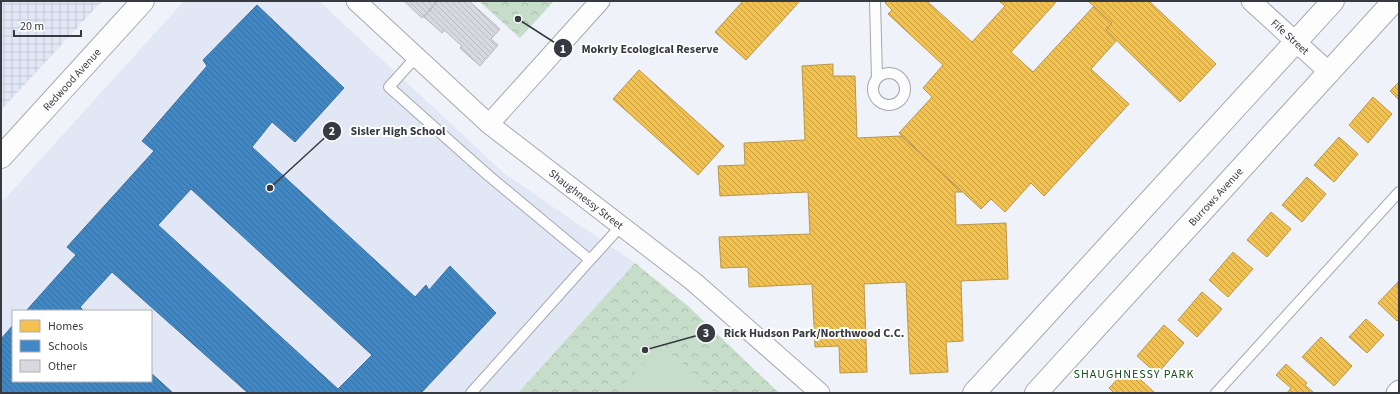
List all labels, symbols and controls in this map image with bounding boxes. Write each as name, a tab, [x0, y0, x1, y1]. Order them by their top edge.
scale bar	[14, 12, 81, 38]
street label: Fife Street	[1268, 16, 1312, 58]
text: 20 m	[20, 18, 44, 35]
callout: Mokriy Ecological Reserve	[553, 36, 726, 60]
text: 1	[560, 41, 566, 58]
text: Mokriy Ecological Reserve	[581, 41, 719, 58]
street label: Redwood Avenue	[40, 45, 105, 114]
callout: Sisler High School	[322, 119, 453, 143]
text: 2	[329, 123, 335, 140]
text: Sisler High School	[350, 123, 446, 140]
street label: Burrows Avenue	[1185, 164, 1247, 230]
street label: Shaughnessy Street	[546, 166, 627, 233]
legend	[12, 310, 152, 382]
text: Homes	[48, 318, 83, 335]
callout: Rick Hudson Park/Northwood C.C.	[696, 321, 913, 345]
text: 3	[703, 325, 709, 342]
text: Rick Hudson Park/Northwood C.C.	[724, 325, 904, 342]
text: Schools	[48, 338, 88, 355]
text: Other	[48, 358, 78, 375]
district label: SHAUGHNESSY PARK	[1074, 366, 1194, 383]

